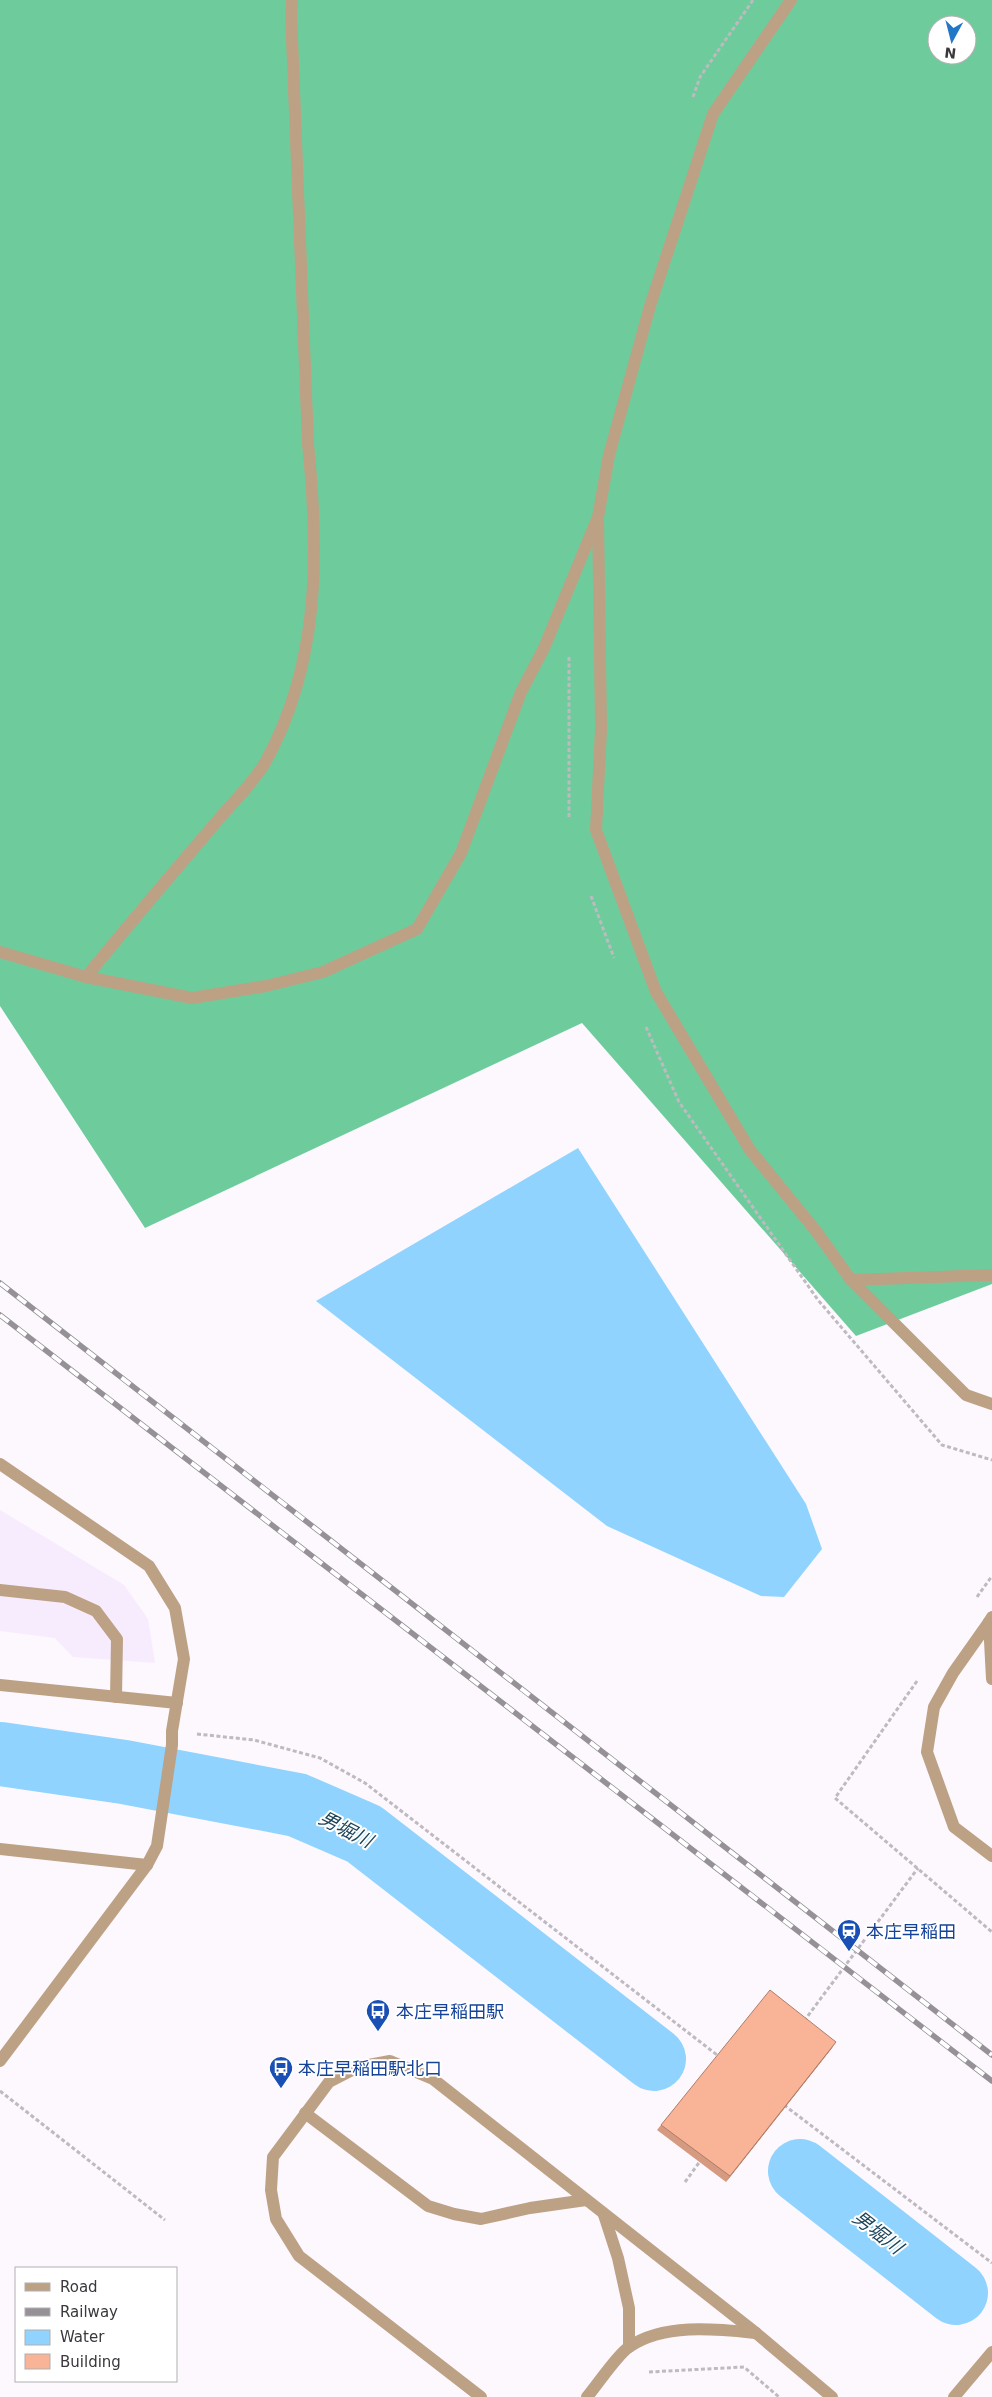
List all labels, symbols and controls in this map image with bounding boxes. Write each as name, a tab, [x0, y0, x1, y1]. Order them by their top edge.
north arrow	[927, 15, 977, 65]
text: N	[944, 44, 957, 62]
water label: 男堀川	[316, 1806, 378, 1853]
station icon: 本庄早稲田	[836, 1918, 862, 1952]
place label: 本庄早稲田	[866, 1921, 956, 1942]
bus stop icon: 本庄早稲田駅	[365, 1998, 391, 2032]
place label: 本庄早稲田駅	[396, 2001, 504, 2022]
bus stop icon: 本庄早稲田駅北口	[268, 2055, 294, 2089]
place label: 本庄早稲田駅北口	[298, 2058, 442, 2079]
water label: 男堀川	[849, 2206, 909, 2259]
legend	[15, 2267, 178, 2382]
text: Road	[60, 2278, 98, 2296]
text: Railway	[60, 2303, 118, 2321]
text: Water	[60, 2328, 105, 2346]
text: Building	[60, 2353, 121, 2371]

